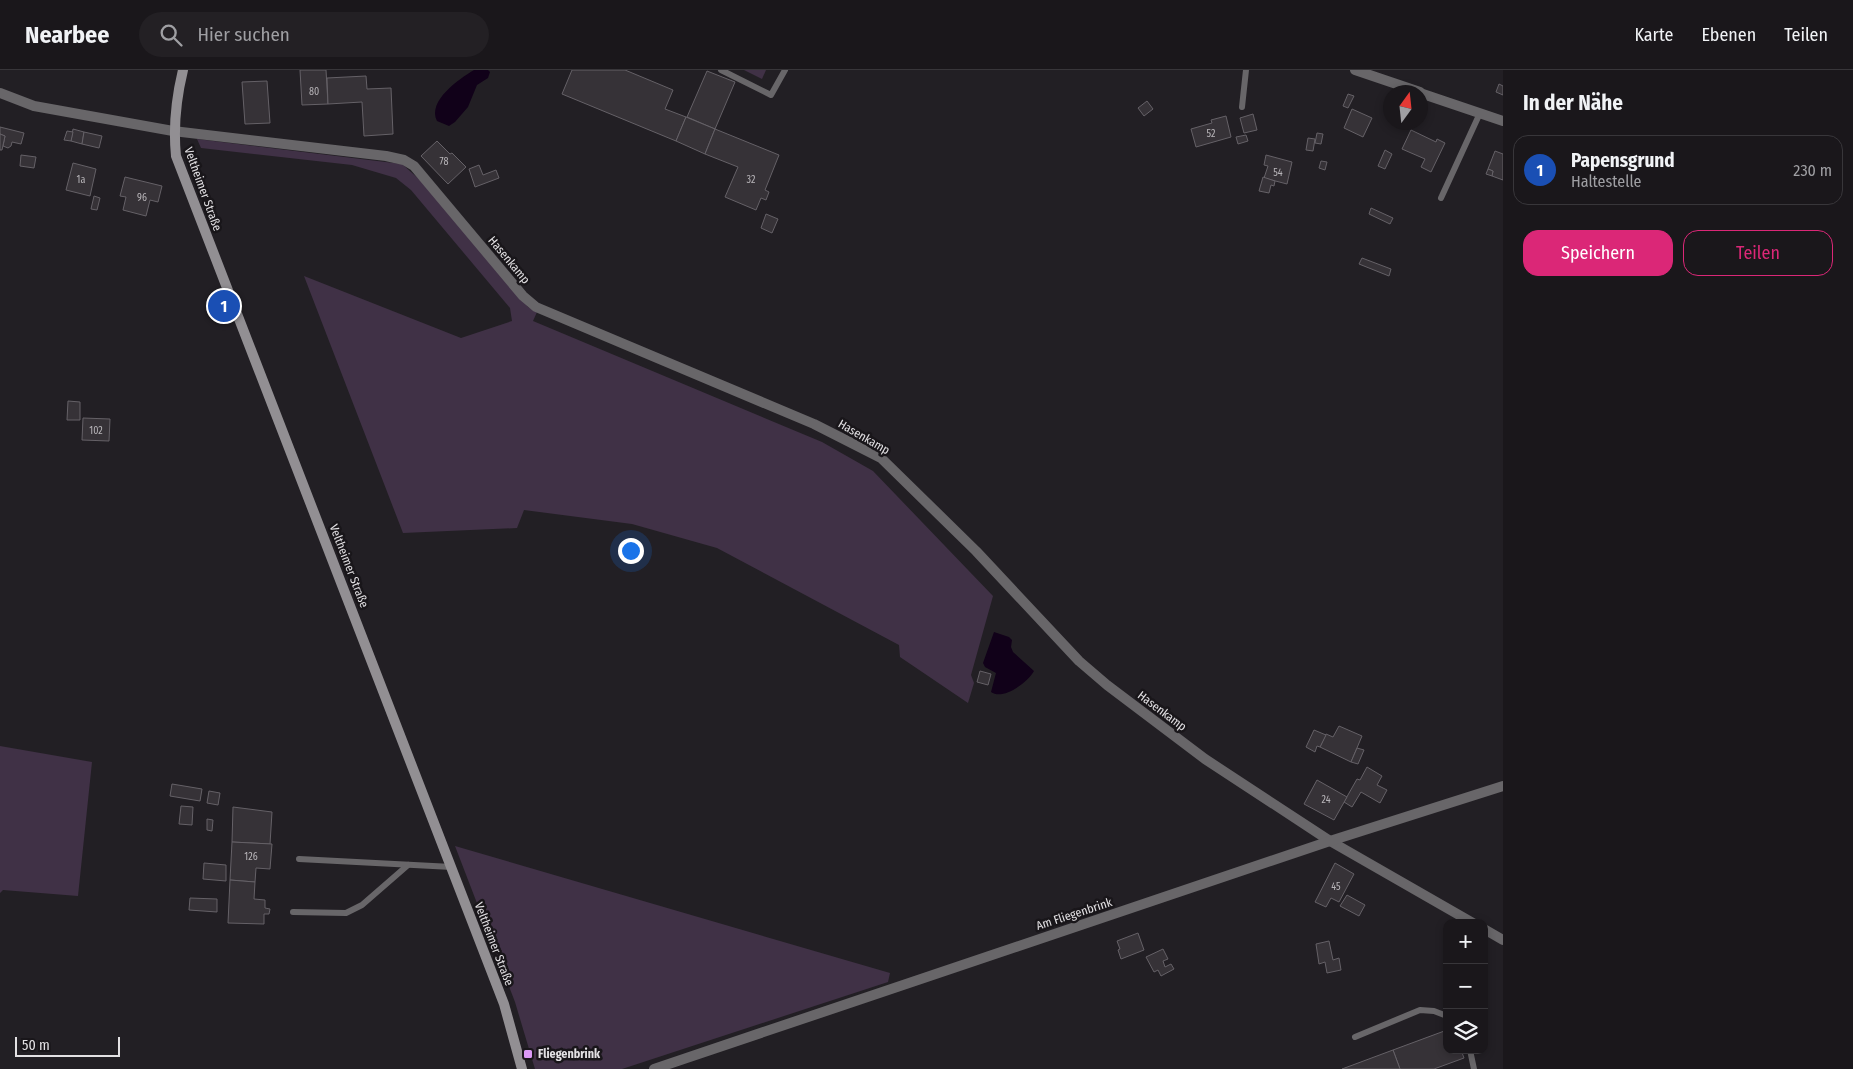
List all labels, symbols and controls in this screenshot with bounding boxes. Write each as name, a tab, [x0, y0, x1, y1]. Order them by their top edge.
search box	[139, 12, 489, 57]
text: Nearbee	[25, 21, 109, 49]
icon: search	[157, 21, 185, 49]
text: Hier suchen	[197, 23, 290, 46]
text: Karte	[1634, 24, 1673, 46]
text: Ebenen	[1701, 24, 1756, 46]
text: Teilen	[1784, 24, 1828, 46]
north arrow	[1383, 85, 1428, 130]
house number: 80	[309, 86, 319, 98]
text: In der Nähe	[1523, 90, 1623, 116]
house number: 52	[1207, 128, 1216, 140]
street label: Veltheimer Straße	[181, 145, 225, 233]
text: Papensgrund	[1571, 149, 1675, 172]
house number: 78	[440, 156, 448, 168]
text: 1	[1537, 161, 1543, 180]
text: 230 m	[1793, 161, 1832, 180]
house number: 54	[1273, 167, 1283, 179]
text: Haltestelle	[1571, 172, 1642, 191]
house number: 1a	[77, 174, 85, 186]
house number: 32	[747, 174, 756, 186]
house number: 96	[137, 192, 147, 204]
button: Speichern	[1523, 230, 1673, 276]
button: Teilen	[1683, 230, 1833, 276]
street label: Hasenkamp	[485, 234, 533, 286]
pin: 1	[208, 287, 240, 325]
street label: Hasenkamp	[836, 417, 892, 457]
house number: 102	[89, 425, 103, 437]
street label: Veltheimer Straße	[327, 522, 371, 610]
your location	[618, 538, 644, 564]
street label: Hasenkamp	[1135, 688, 1189, 734]
house number: 24	[1321, 794, 1331, 806]
house number: 126	[244, 851, 258, 863]
house number: 45	[1331, 881, 1341, 893]
street label: Am Fliegenbrink	[1034, 895, 1114, 933]
street label: Veltheimer Straße	[472, 900, 516, 988]
map controls	[1443, 919, 1488, 1054]
button: +	[1443, 919, 1488, 964]
button: −	[1443, 964, 1488, 1009]
button: layers	[1443, 1009, 1488, 1054]
scale bar	[15, 1034, 120, 1057]
text: 50 m	[22, 1037, 50, 1054]
place label: Fliegenbrink	[538, 1047, 601, 1061]
marker: Fliegenbrink	[522, 1048, 534, 1060]

